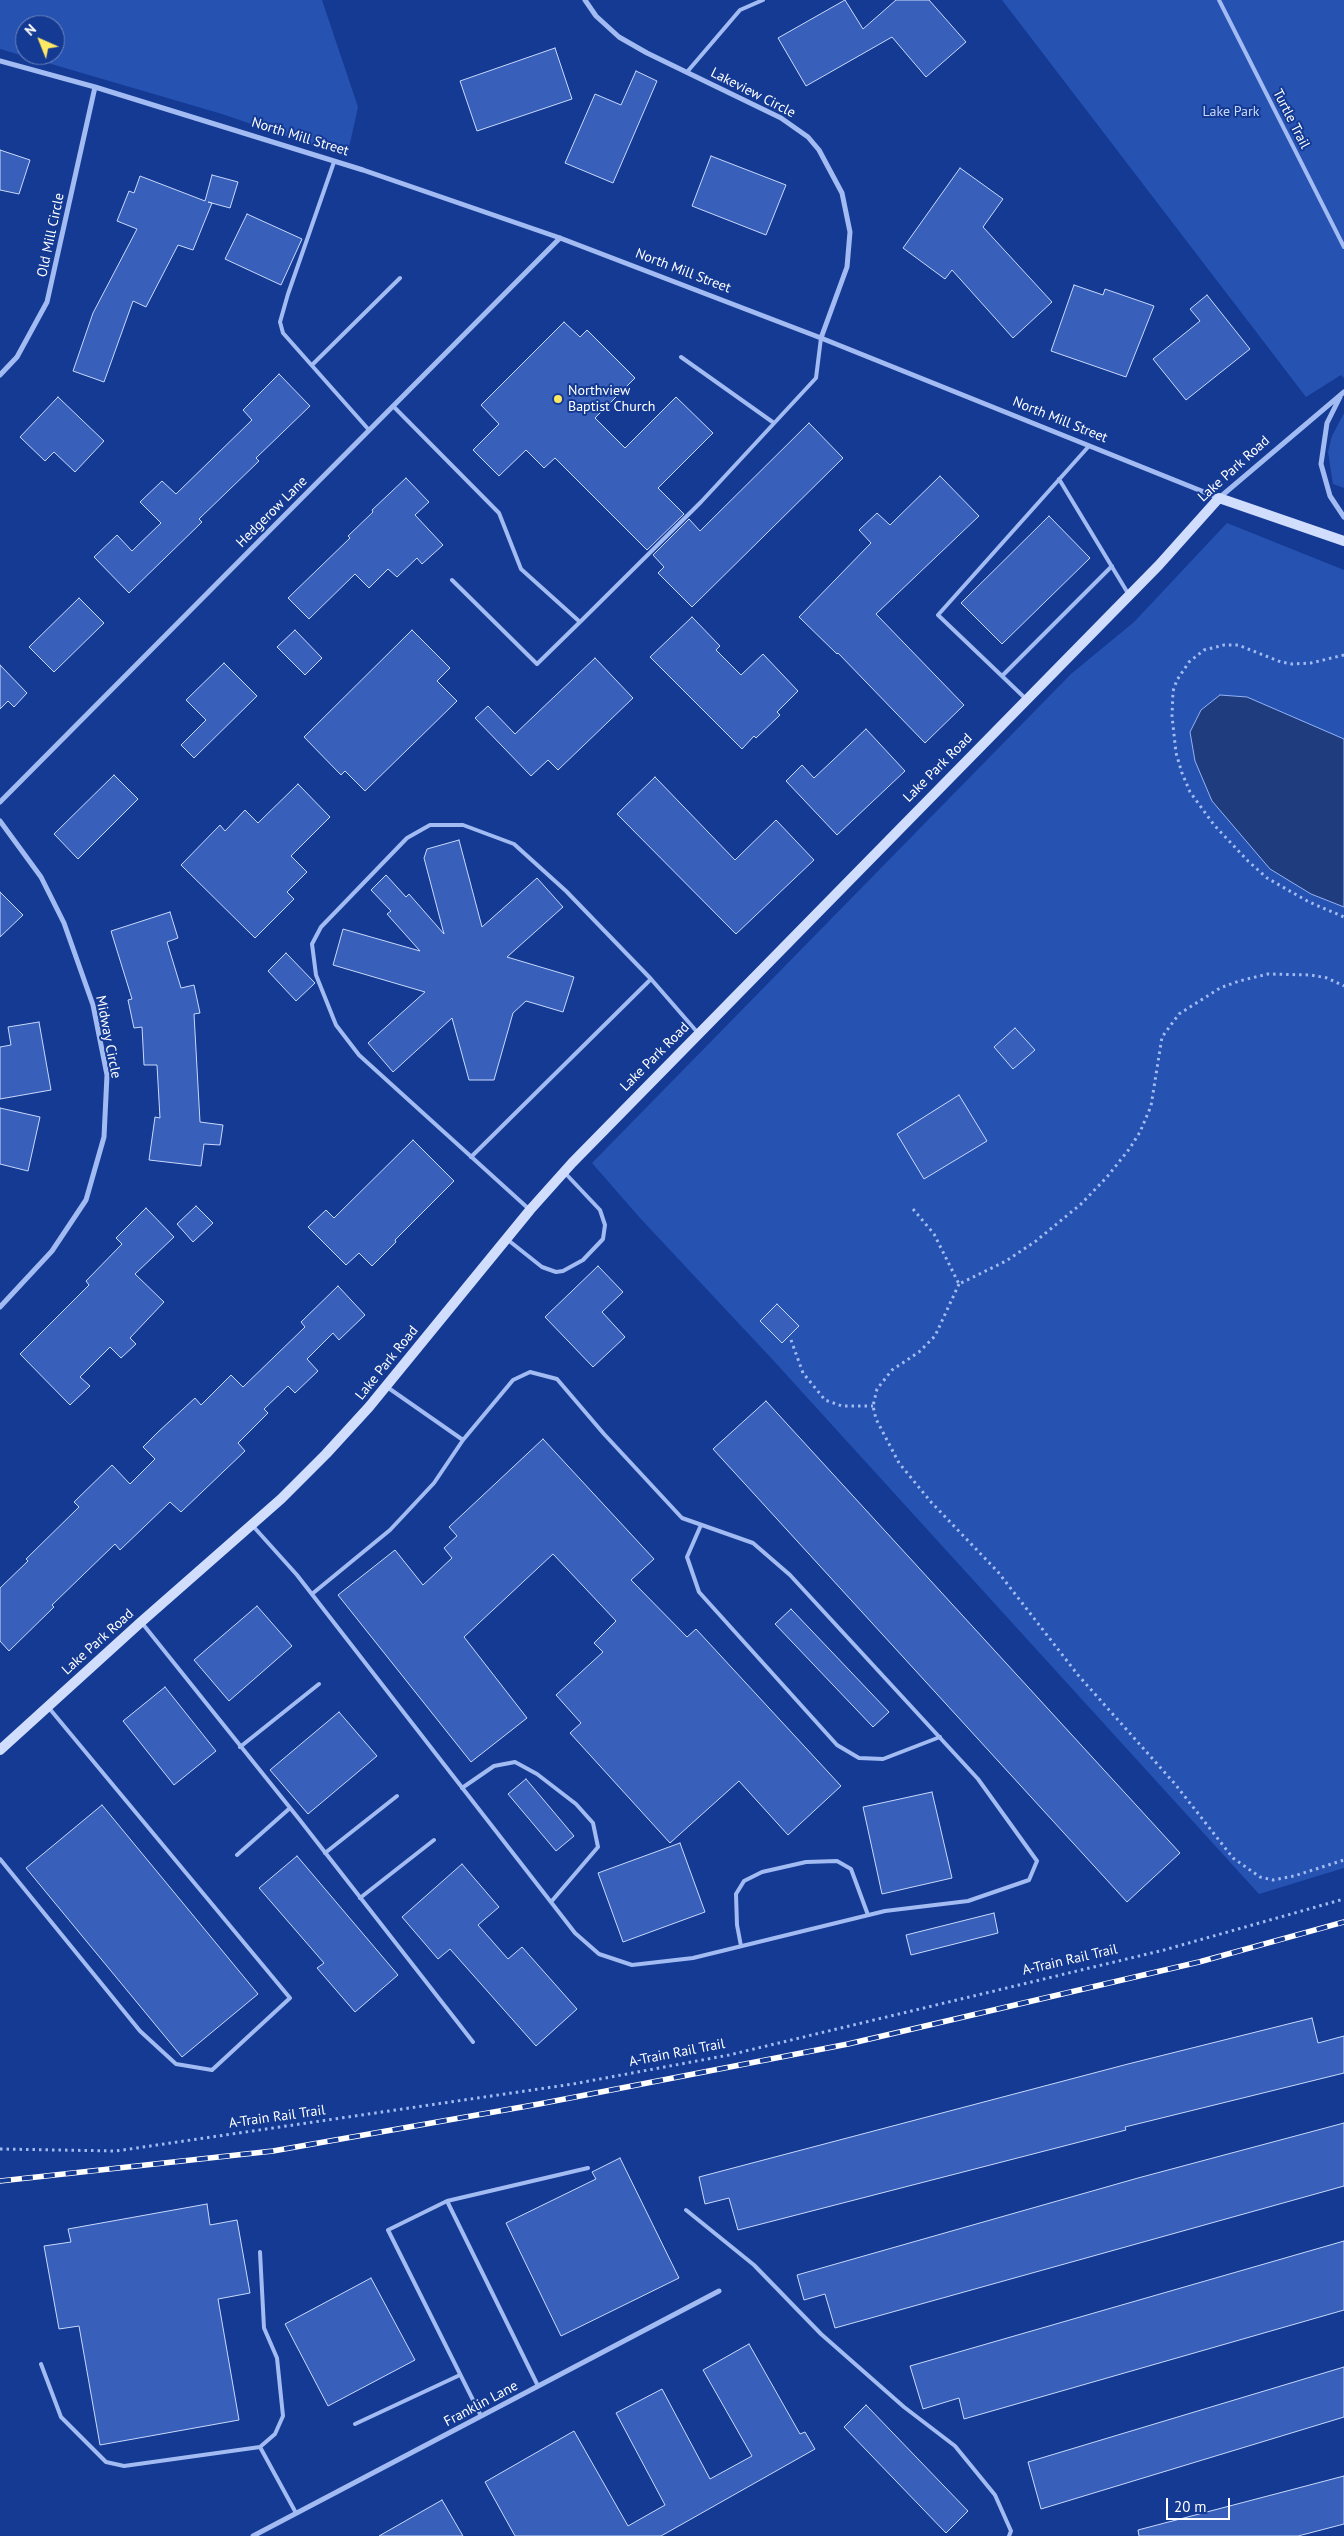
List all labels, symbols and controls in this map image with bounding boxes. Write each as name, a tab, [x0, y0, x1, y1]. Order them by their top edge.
north arrow	[15, 15, 65, 65]
text: N	[21, 20, 40, 40]
street label: Lakeview Circle	[708, 64, 798, 122]
street label: Turtle Trail	[1269, 86, 1313, 152]
park label: Lake Park	[1202, 104, 1260, 120]
street label: North Mill Street	[249, 114, 351, 160]
street label: Old Mill Circle	[34, 191, 68, 279]
street label: North Mill Street	[633, 245, 733, 297]
place label: Northview Baptist Church	[568, 383, 655, 416]
marker: Northview Baptist Church	[552, 393, 564, 405]
street label: North Mill Street	[1010, 393, 1110, 447]
street label: Lake Park Road	[1195, 433, 1273, 505]
street label: Hedgerow Lane	[233, 473, 311, 551]
street label: Lake Park Road	[900, 730, 976, 806]
street label: Midway Circle	[92, 994, 124, 1080]
street label: Lake Park Road	[617, 1019, 693, 1095]
street label: Lake Park Road	[352, 1323, 422, 1403]
street label: Lake Park Road	[59, 1606, 137, 1678]
street label: A-Train Rail Trail	[1021, 1941, 1119, 1979]
street label: A-Train Rail Trail	[628, 2035, 726, 2071]
street label: A-Train Rail Trail	[228, 2102, 326, 2132]
street label: Franklin Lane	[441, 2378, 521, 2430]
scale bar	[1169, 2488, 1233, 2520]
text: 20 m	[1174, 2497, 1207, 2516]

